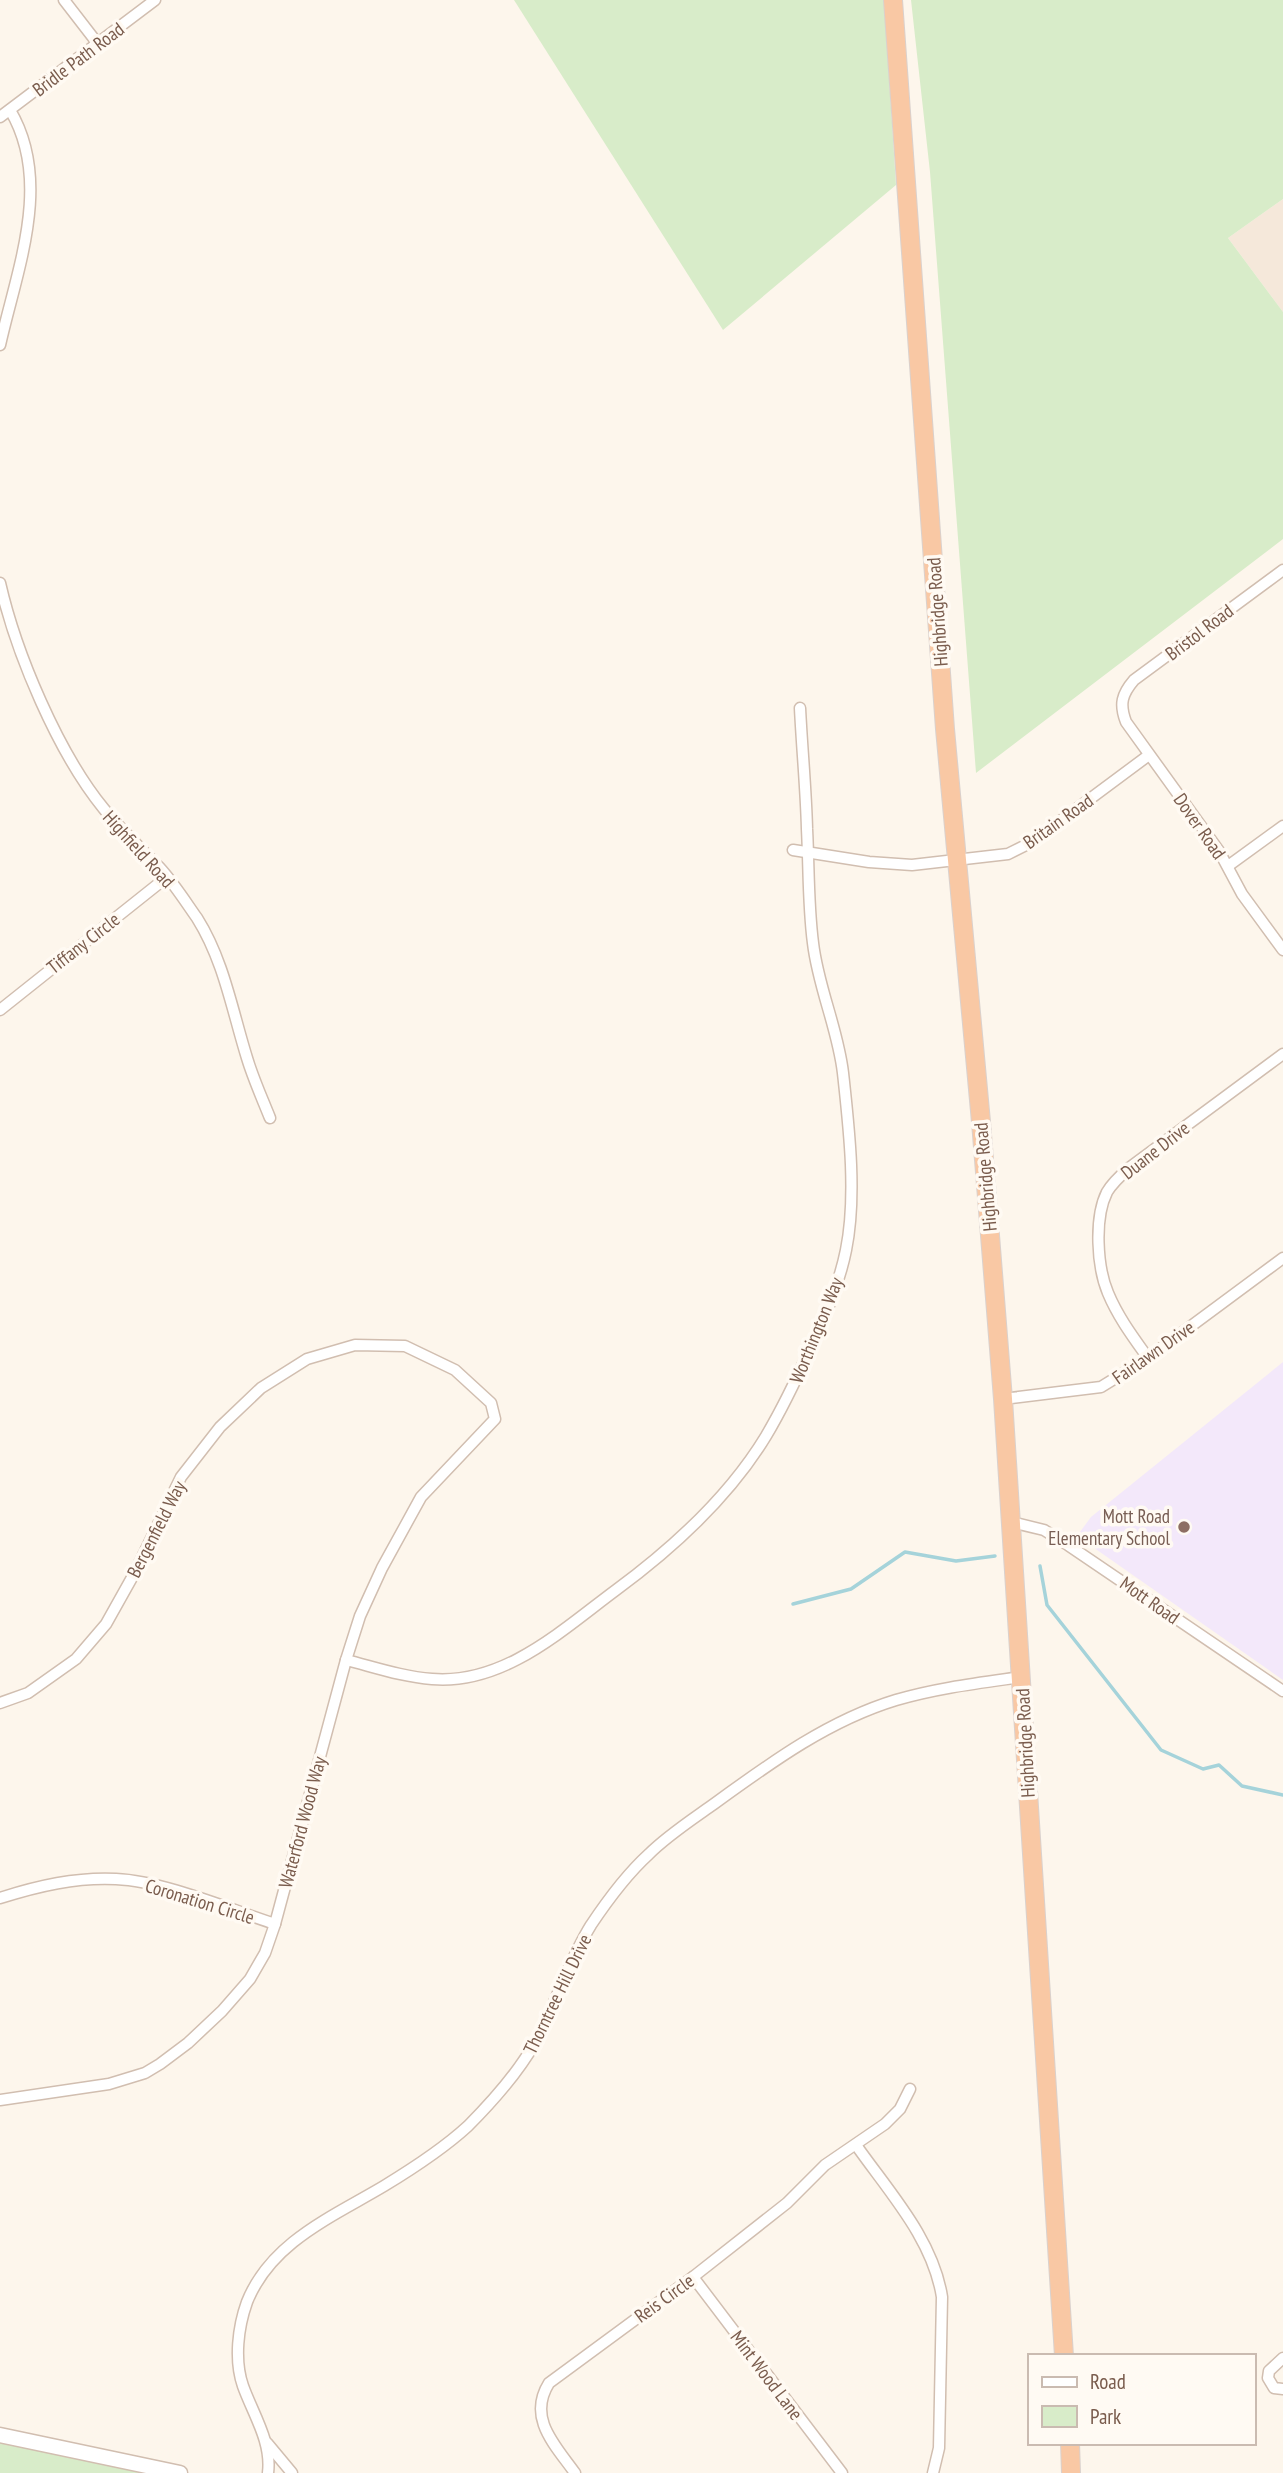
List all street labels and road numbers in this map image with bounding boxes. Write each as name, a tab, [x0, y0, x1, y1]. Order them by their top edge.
street label: Bridle Path Road	[27, 17, 129, 101]
street label: Highbridge Road	[921, 557, 953, 667]
street label: Bristol Road	[1160, 599, 1238, 665]
street label: Britain Road	[1018, 788, 1098, 854]
street label: Dover Road	[1169, 788, 1231, 864]
street label: Highfield Road	[98, 805, 180, 893]
street label: Tiffany Circle	[42, 907, 124, 979]
street label: Duane Drive	[1116, 1116, 1194, 1184]
street label: Highbridge Road	[968, 1122, 1002, 1232]
street label: Worthington Way	[784, 1273, 849, 1387]
street label: Fairlawn Drive	[1107, 1315, 1199, 1389]
street label: Bergenfield Way	[121, 1476, 191, 1582]
street label: Mott Road	[1116, 1571, 1184, 1629]
street label: Highbridge Road	[1010, 1688, 1040, 1798]
street label: Waterford Wood Way	[273, 1753, 331, 1890]
street label: Coronation Circle	[143, 1873, 258, 1929]
street label: Thorntree Hill Drive	[518, 1930, 596, 2058]
street label: Reis Circle	[629, 2268, 699, 2328]
street label: Mint Wood Lane	[726, 2326, 808, 2425]

